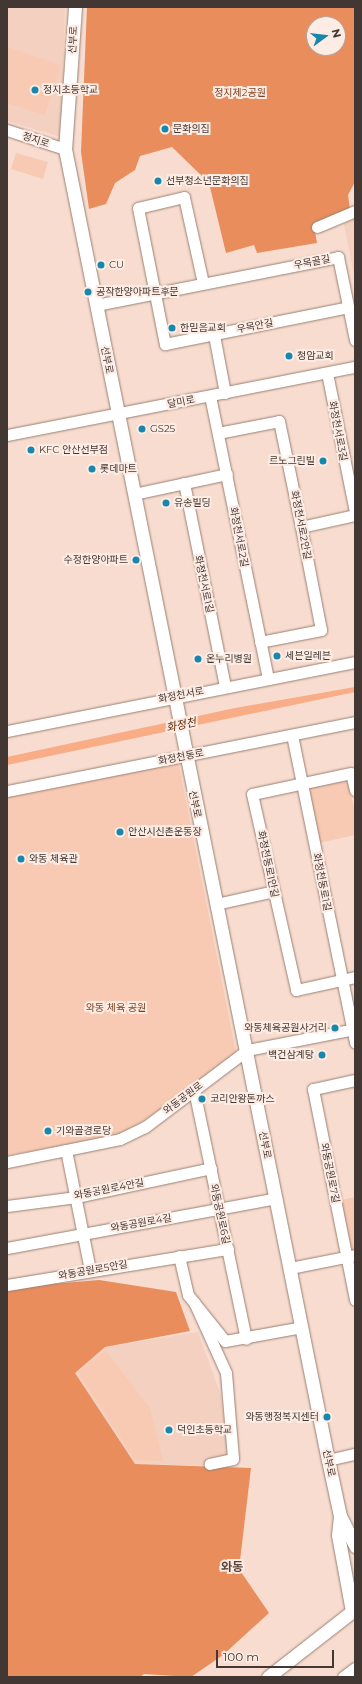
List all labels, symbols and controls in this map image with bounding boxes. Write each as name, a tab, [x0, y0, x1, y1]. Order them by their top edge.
north arrow	[306, 16, 346, 56]
street label: 선부로	[66, 26, 80, 54]
text: N	[329, 27, 345, 39]
place label: 정지초등학교	[43, 84, 98, 96]
marker: 정지초등학교	[30, 85, 40, 95]
park label: 정지제2공원	[214, 87, 266, 99]
place label: 문화의집	[173, 123, 210, 135]
marker: 문화의집	[160, 124, 170, 134]
street label: 정지로	[21, 130, 51, 150]
place label: 선부청소년문화의집	[166, 175, 249, 187]
marker: 선부청소년문화의집	[153, 176, 163, 186]
street label: 우목골길	[293, 253, 331, 271]
place label: CU	[109, 259, 124, 271]
marker: CU	[96, 260, 106, 270]
place label: 공작한양아파트후문	[96, 286, 179, 298]
marker: 공작한양아파트후문	[83, 287, 93, 297]
street label: 우목안길	[236, 317, 274, 335]
place label: 한믿음교회	[180, 322, 226, 334]
marker: 한믿음교회	[167, 323, 177, 333]
street label: 선부로	[98, 345, 116, 375]
place label: 청암교회	[297, 350, 334, 362]
marker: 청암교회	[284, 351, 294, 361]
street label: 달미로	[166, 393, 196, 411]
street label: 화정천서로3길	[326, 400, 350, 462]
place label: GS25	[150, 423, 175, 435]
marker: GS25	[137, 424, 147, 434]
place label: KFC 안산선부점	[39, 444, 108, 456]
marker: KFC 안산선부점	[26, 445, 36, 455]
place label: 르노그린빌	[269, 455, 315, 467]
marker: 르노그린빌	[318, 456, 328, 466]
place label: 롯데마트	[100, 463, 137, 475]
marker: 롯데마트	[87, 464, 97, 474]
street label: 화정천서로2안길	[288, 489, 314, 561]
place label: 유송빌딩	[174, 497, 211, 509]
marker: 유송빌딩	[161, 498, 171, 508]
street label: 화정천서로2길	[227, 506, 251, 568]
place label: 수정한양아파트	[64, 554, 128, 566]
street label: 화정천서로1길	[192, 554, 216, 614]
marker: 수정한양아파트	[131, 555, 141, 565]
place label: 세븐일레븐	[285, 650, 331, 662]
marker: 세븐일레븐	[272, 651, 282, 661]
place label: 온누리병원	[206, 653, 252, 665]
marker: 온누리병원	[193, 654, 203, 664]
street label: 화정천서로	[157, 685, 205, 705]
water label: 화정천	[165, 715, 197, 735]
street label: 화정천동로	[157, 747, 205, 767]
street label: 선부로	[186, 789, 204, 819]
place label: 안산시신촌운동장	[128, 826, 202, 838]
marker: 안산시신촌운동장	[115, 827, 125, 837]
street label: 화정천동로1안길	[255, 829, 281, 899]
street label: 화정천동로1길	[310, 852, 334, 912]
place label: 와동 체육관	[29, 853, 78, 865]
marker: 와동 체육관	[16, 854, 26, 864]
park label: 와동 체육 공원	[86, 1002, 146, 1014]
place label: 와동체육공원사거리	[244, 1022, 327, 1034]
marker: 와동체육공원사거리	[330, 1023, 340, 1033]
place label: 백건삼계탕	[268, 1049, 314, 1061]
marker: 백건삼계탕	[317, 1050, 327, 1060]
street label: 와동공원로	[161, 1079, 205, 1117]
place label: 코리안왕돈까스	[210, 1093, 274, 1105]
marker: 코리안왕돈까스	[197, 1094, 207, 1104]
place label: 기와골경로당	[56, 1125, 111, 1137]
marker: 기와골경로당	[43, 1126, 53, 1136]
street label: 선부로	[256, 1130, 274, 1160]
street label: 와동공원로7길	[318, 1142, 342, 1204]
street label: 와동공원로4안길	[73, 1176, 145, 1202]
street label: 와동공원로6길	[208, 1183, 232, 1245]
street label: 와동공원로4길	[110, 1212, 172, 1234]
street label: 와동공원로5안길	[57, 1258, 129, 1282]
place label: 와동행정복지센터	[245, 1411, 319, 1423]
marker: 와동행정복지센터	[322, 1412, 332, 1422]
place label: 덕인초등학교	[177, 1424, 232, 1436]
marker: 덕인초등학교	[164, 1425, 174, 1435]
street label: 선부로	[320, 1448, 338, 1478]
district label: 와동	[221, 1560, 243, 1574]
scale bar	[218, 1642, 336, 1668]
text: 100 m	[223, 1649, 259, 1664]

